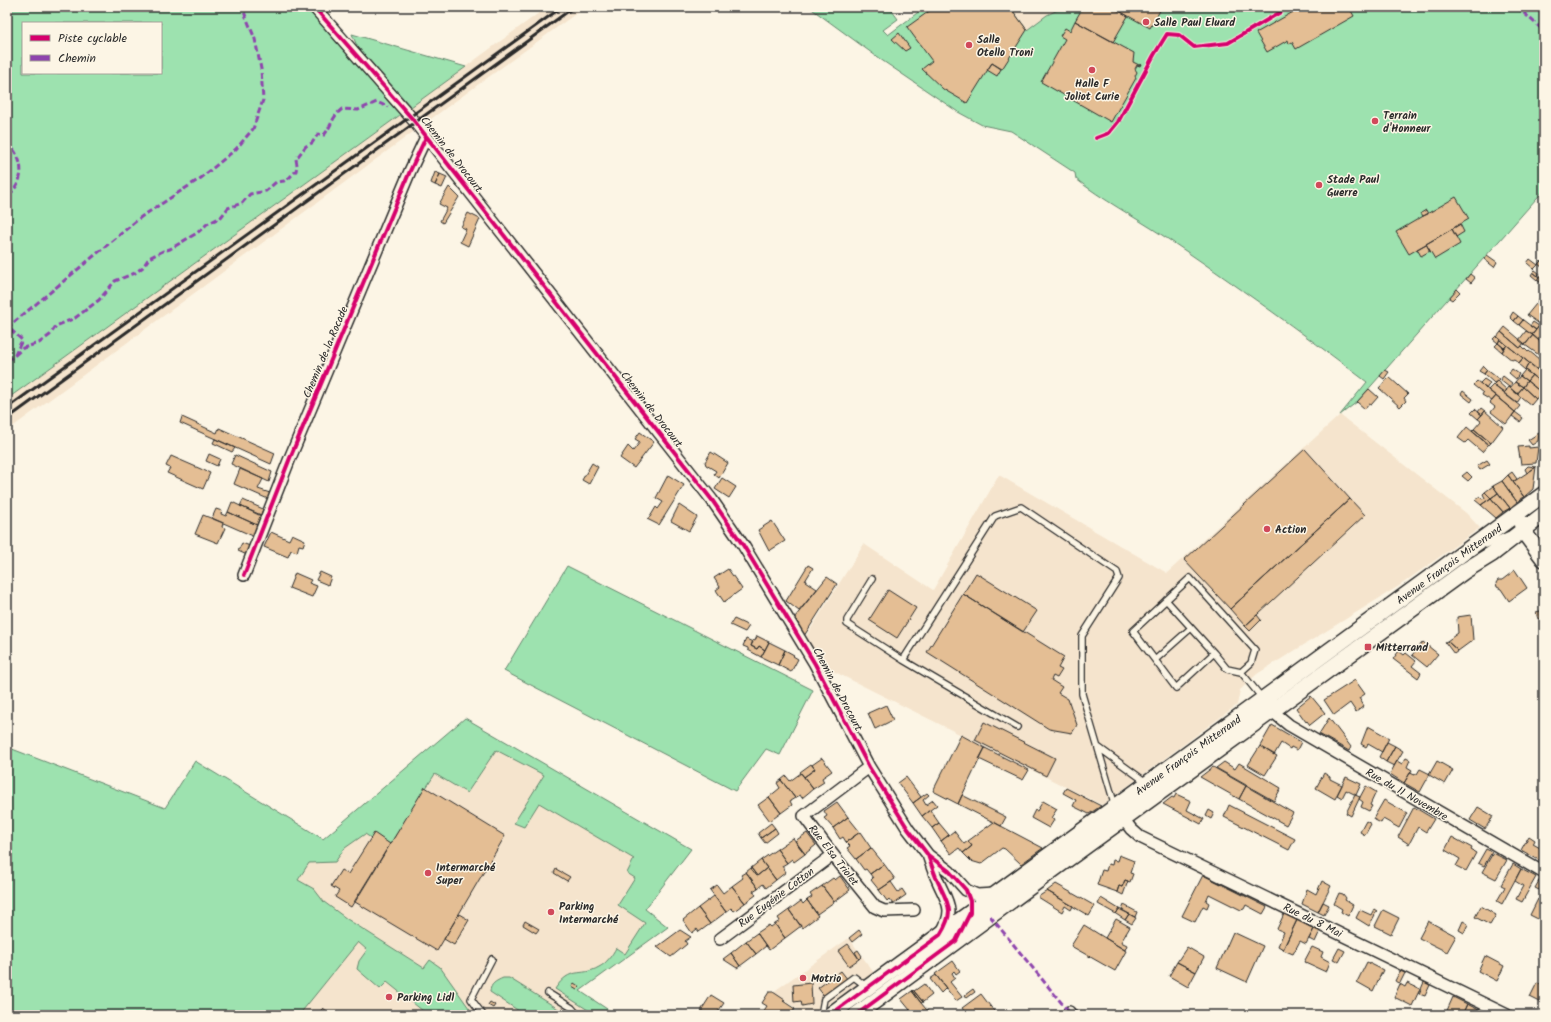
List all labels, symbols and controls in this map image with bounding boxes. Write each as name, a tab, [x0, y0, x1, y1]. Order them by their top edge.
place label: Salle Paul Eluard	[1154, 14, 1236, 32]
marker: Salle Paul Eluard	[1141, 17, 1151, 27]
legend	[22, 22, 162, 74]
text: Piste cyclable	[58, 29, 127, 48]
place label: Salle Otello Troni	[977, 31, 1034, 62]
marker: Salle Otello Troni	[964, 40, 974, 50]
text: Chemin	[58, 49, 96, 68]
marker: Halle F Joliot Curie	[1087, 65, 1097, 75]
place label: Halle F Joliot Curie	[1065, 75, 1120, 106]
place label: Terrain d'Honneur	[1383, 107, 1431, 138]
street label: Chemin de Drocourt	[416, 113, 487, 197]
marker: Terrain d'Honneur	[1370, 116, 1380, 126]
place label: Stade Paul Guerre	[1327, 171, 1379, 202]
marker: Stade Paul Guerre	[1314, 180, 1324, 190]
street label: Chemin de la Rocade	[298, 304, 353, 401]
street label: Chemin de Drocourt	[616, 368, 687, 452]
street label: Avenue François Mitterrand	[1393, 520, 1507, 610]
place label: Action	[1275, 521, 1306, 539]
marker: Action	[1262, 524, 1272, 534]
place label: Mitterrand	[1376, 639, 1429, 657]
marker: Mitterrand	[1363, 642, 1373, 652]
street label: Chemin de Drocourt	[807, 644, 867, 735]
street label: Avenue François Mitterrand	[1132, 711, 1246, 801]
street label: Rue du 11 Novembre	[1362, 764, 1451, 826]
street label: Rue Elsa Triolet	[803, 821, 863, 891]
place label: Intermarché Super	[436, 859, 496, 890]
street label: Rue Eugénie Cotton	[735, 863, 819, 933]
marker: Intermarché Super	[423, 868, 433, 878]
place label: Parking Intermarché	[559, 898, 619, 929]
street label: Rue du 8 Mai	[1280, 899, 1345, 943]
marker: Parking Intermarché	[546, 907, 556, 917]
place label: Motrio	[811, 970, 841, 988]
marker: Motrio	[798, 973, 808, 983]
place label: Parking Lidl	[397, 989, 454, 1007]
marker: Parking Lidl	[384, 992, 394, 1002]

